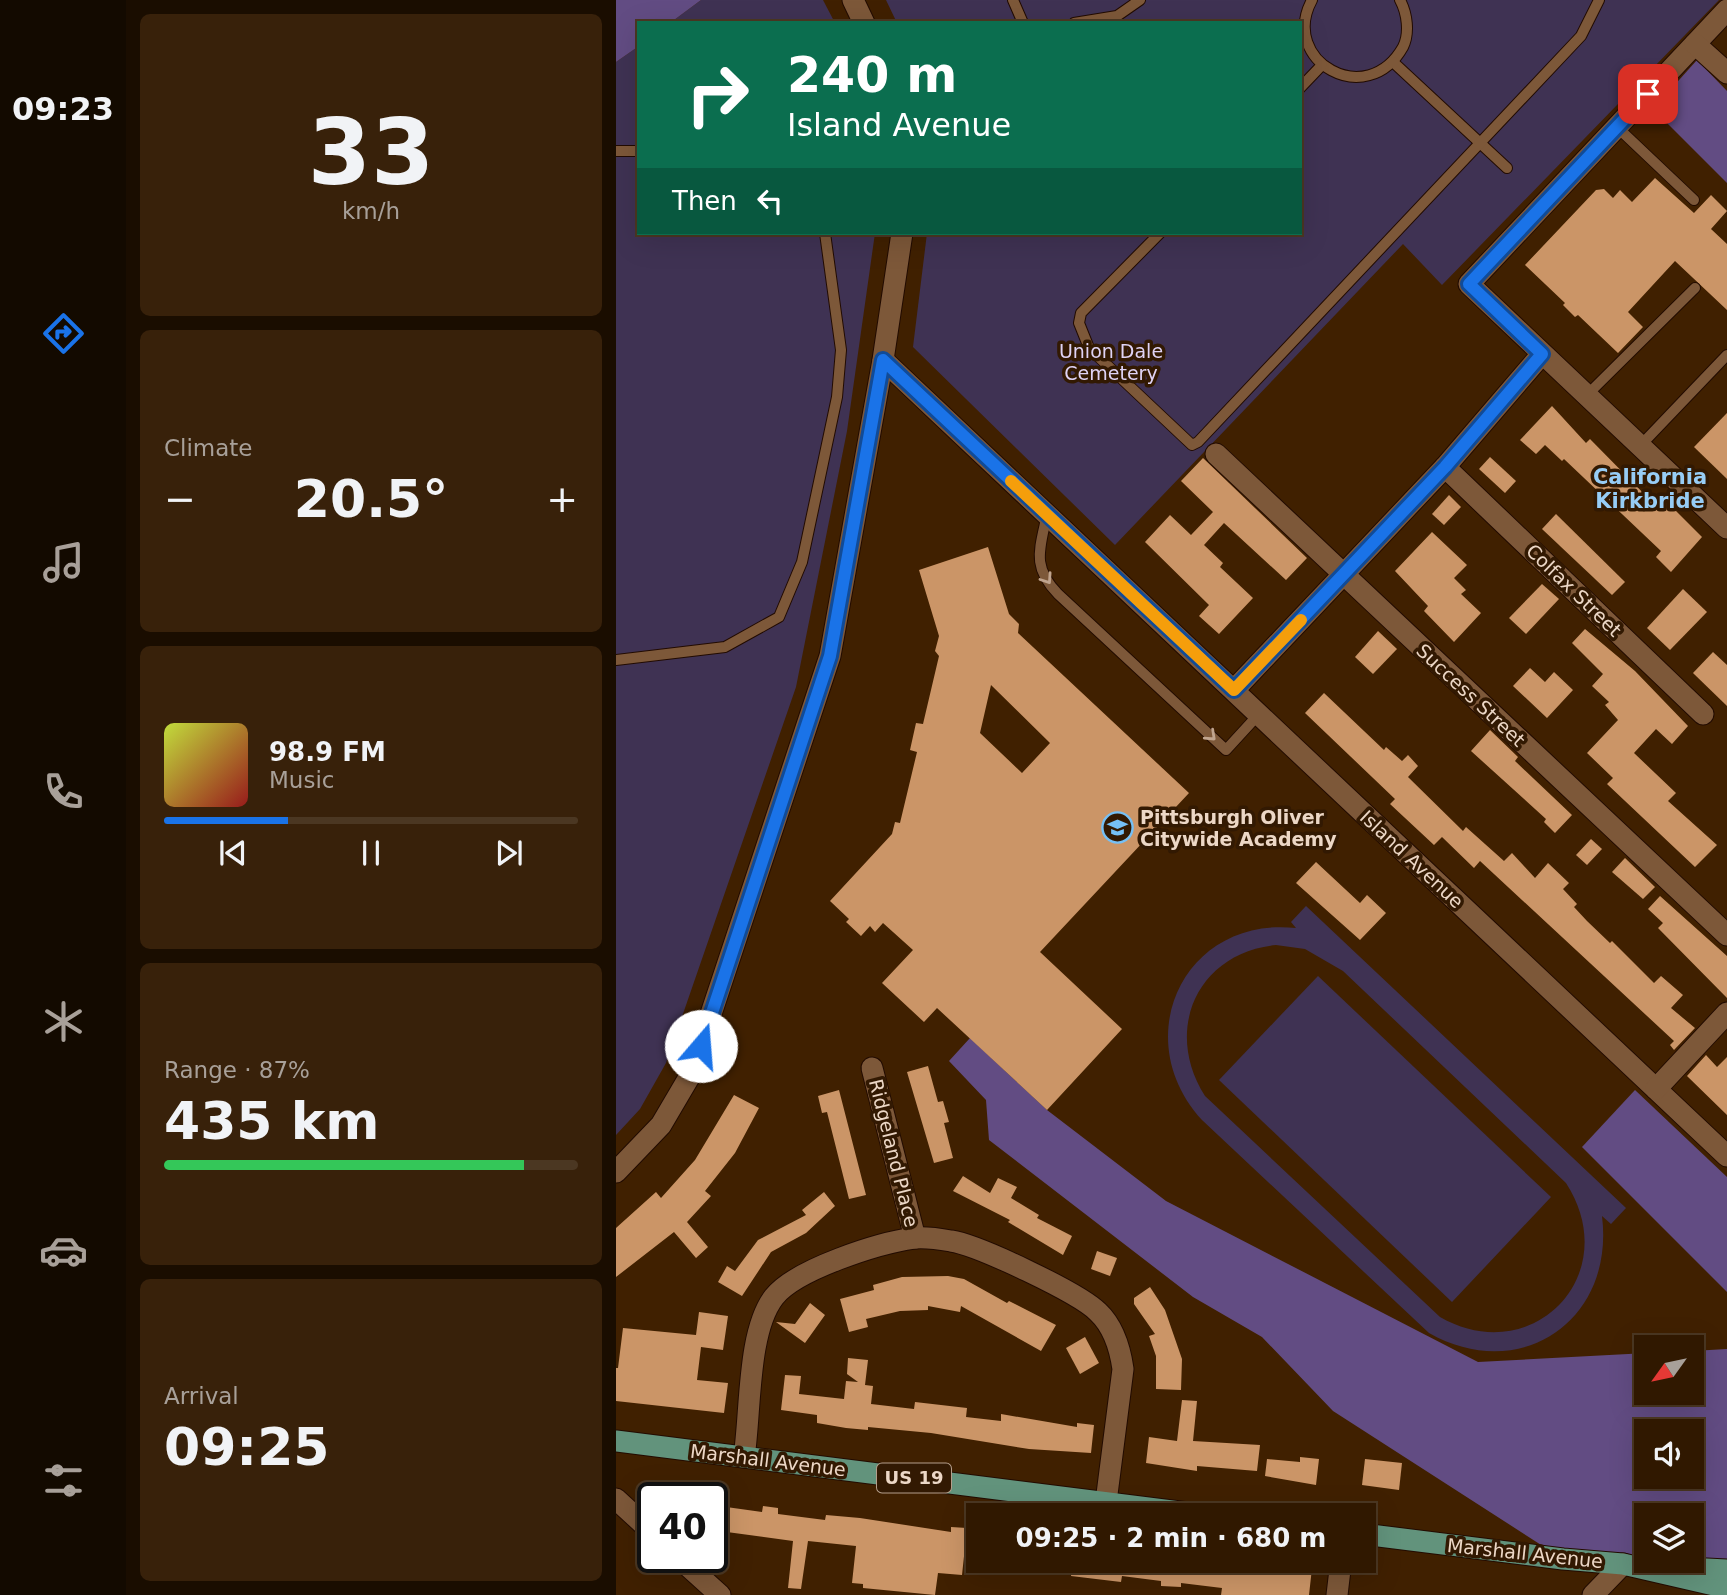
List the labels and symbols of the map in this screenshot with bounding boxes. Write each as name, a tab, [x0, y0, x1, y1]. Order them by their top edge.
pin	[1618, 64, 1678, 124]
park label: Union Dale Cemetery	[1059, 340, 1163, 384]
district label: California Kirkbride	[1593, 465, 1707, 513]
street label: Colfax Street	[1522, 539, 1626, 641]
one-way arrow	[1038, 571, 1051, 584]
street label: Success Street	[1412, 639, 1530, 751]
one-way arrow	[1203, 728, 1216, 740]
place label: Pittsburgh Oliver Citywide Academy	[1140, 806, 1337, 850]
street label: Island Avenue	[1356, 806, 1468, 912]
school or university icon: Pittsburgh Oliver Citywide Academy	[1100, 811, 1134, 845]
position arrow	[664, 1009, 738, 1083]
street label: Ridgeland Place	[865, 1077, 923, 1229]
north arrow	[1634, 1335, 1704, 1405]
street label: Marshall Avenue	[689, 1440, 847, 1480]
road number: US 19	[877, 1464, 951, 1492]
speed limit sign: 40	[637, 1482, 728, 1573]
street label: Marshall Avenue	[1446, 1534, 1604, 1572]

